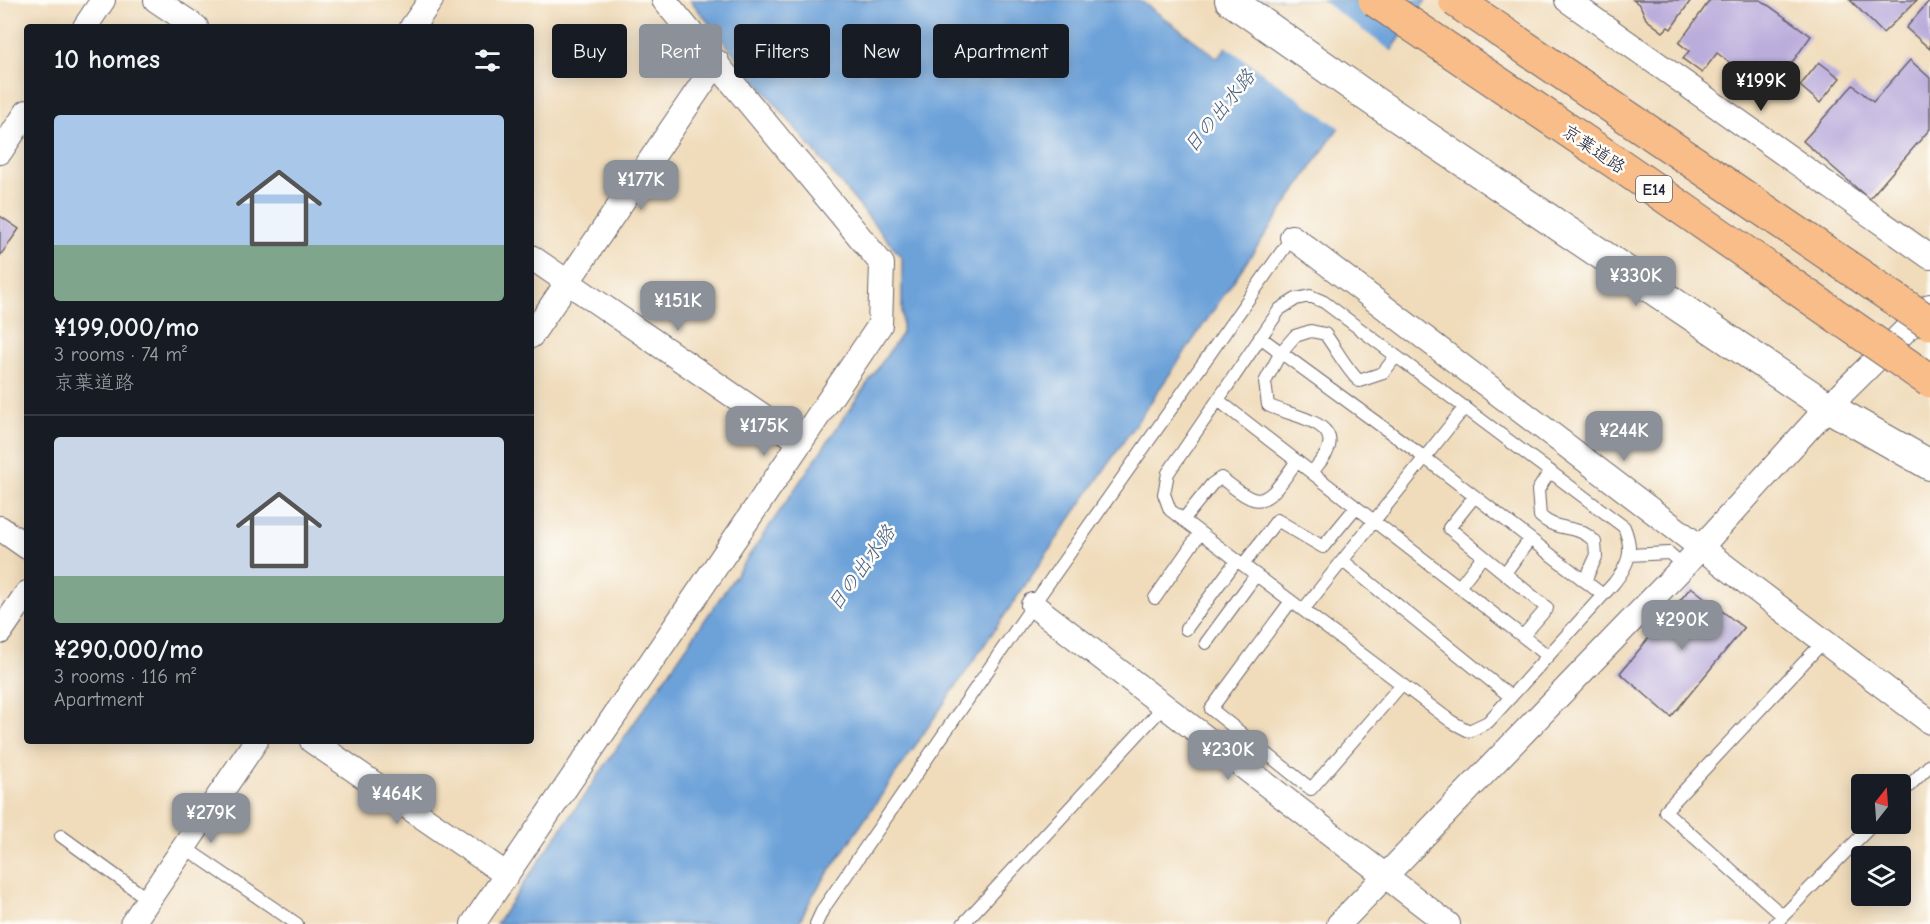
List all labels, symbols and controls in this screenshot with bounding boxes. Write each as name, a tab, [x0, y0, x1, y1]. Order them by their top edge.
chip: Buy	[552, 24, 627, 78]
chip: Rent	[639, 24, 722, 78]
chip: Filters	[734, 24, 830, 78]
chip: New	[842, 24, 921, 78]
chip: Apartment	[933, 24, 1069, 78]
icon: filters	[471, 44, 504, 77]
text: 10 homes	[54, 45, 160, 75]
pin: ¥199K	[1719, 61, 1803, 112]
water label: 日の出水路	[1179, 64, 1260, 157]
text: ¥199K	[1736, 69, 1786, 92]
street label: 京葉道路	[1558, 121, 1629, 178]
icon: home	[225, 154, 333, 262]
pin: ¥177K	[599, 160, 683, 211]
text: ¥177K	[618, 168, 664, 191]
road number: E14	[1636, 176, 1672, 202]
pin: ¥330K	[1594, 256, 1678, 307]
text: ¥330K	[1610, 264, 1662, 287]
pin: ¥151K	[636, 281, 720, 332]
text: ¥151K	[654, 289, 702, 312]
text: ¥199,000/mo	[54, 313, 199, 343]
text: 3 rooms · 74 m²	[54, 343, 187, 366]
text: 京葉道路	[54, 371, 134, 394]
pin: ¥175K	[722, 406, 806, 457]
pin: ¥244K	[1582, 411, 1666, 462]
text: ¥175K	[740, 414, 788, 437]
text: ¥244K	[1599, 419, 1649, 442]
icon: home	[225, 476, 333, 584]
water label: 日の出水路	[823, 520, 901, 616]
pin: ¥290K	[1640, 600, 1724, 651]
text: ¥290K	[1656, 608, 1708, 631]
text: ¥290,000/mo	[54, 635, 203, 665]
text: 3 rooms · 116 m²	[54, 665, 196, 688]
text: Apartment	[54, 688, 144, 711]
pin: ¥230K	[1186, 730, 1270, 781]
text: ¥230K	[1202, 738, 1254, 761]
pin: ¥464K	[355, 774, 439, 825]
north arrow	[1851, 774, 1911, 834]
map controls	[1851, 774, 1911, 906]
text: ¥464K	[372, 782, 422, 805]
pin: ¥279K	[169, 793, 253, 844]
text: ¥279K	[186, 801, 236, 824]
button: layers	[1851, 846, 1911, 906]

